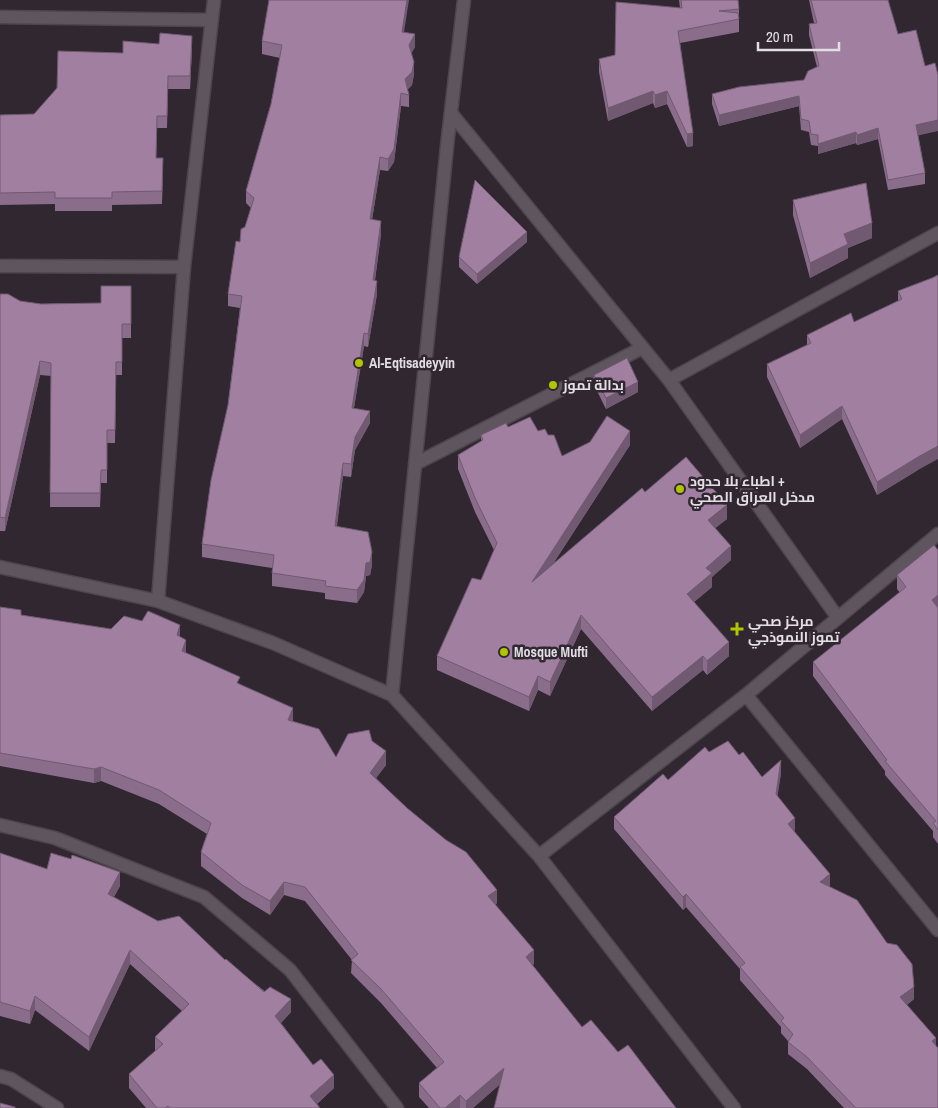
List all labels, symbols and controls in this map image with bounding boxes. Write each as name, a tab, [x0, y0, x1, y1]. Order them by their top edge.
scale bar	[758, 20, 839, 52]
text: 20 m	[766, 26, 793, 47]
place label: Al-Eqtisadeyyin	[369, 354, 455, 372]
marker: Al-Eqtisadeyyin	[353, 357, 365, 369]
place label: بدالة تموز	[562, 376, 624, 394]
marker: بدالة تموز	[547, 379, 559, 391]
place label: اطباء بلا حدود + مدخل العراق الصحي	[690, 472, 815, 509]
marker: اطباء بلا حدود + مدخل العراق الصحي	[674, 483, 686, 495]
place label: مركز صحي تموز النموذجي	[748, 612, 840, 649]
marker: مركز صحي تموز النموذجي	[730, 622, 744, 636]
place label: Mosque Mufti	[514, 643, 588, 661]
marker: Mosque Mufti	[498, 646, 510, 658]

